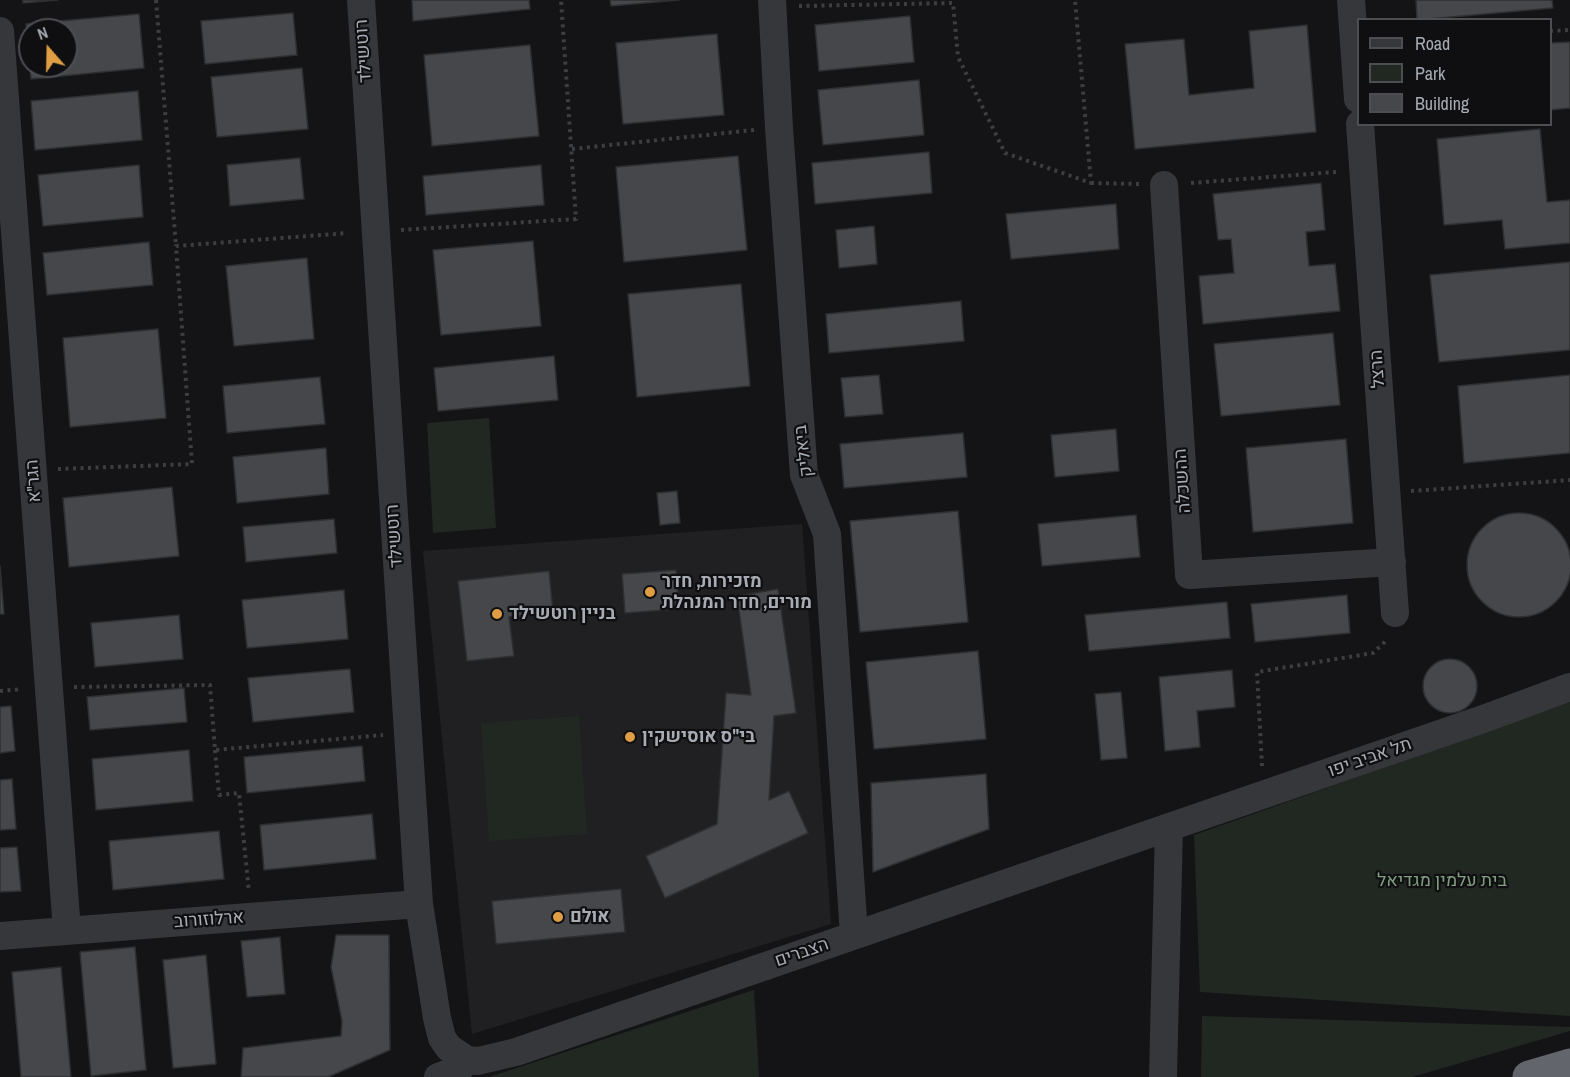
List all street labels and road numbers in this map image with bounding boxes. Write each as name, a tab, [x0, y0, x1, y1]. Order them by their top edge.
street label: רוטשילד	[351, 19, 377, 83]
street label: הרצל	[1366, 349, 1390, 389]
street label: ביאליק	[790, 424, 818, 478]
street label: ההשכלה	[1170, 448, 1196, 514]
street label: הגר"א	[22, 459, 46, 503]
street label: רוטשילד	[382, 504, 408, 568]
street label: תל אביב יפו	[1326, 734, 1414, 782]
street label: ארלוזורוב	[173, 907, 245, 933]
street label: הצברים	[772, 934, 832, 972]

